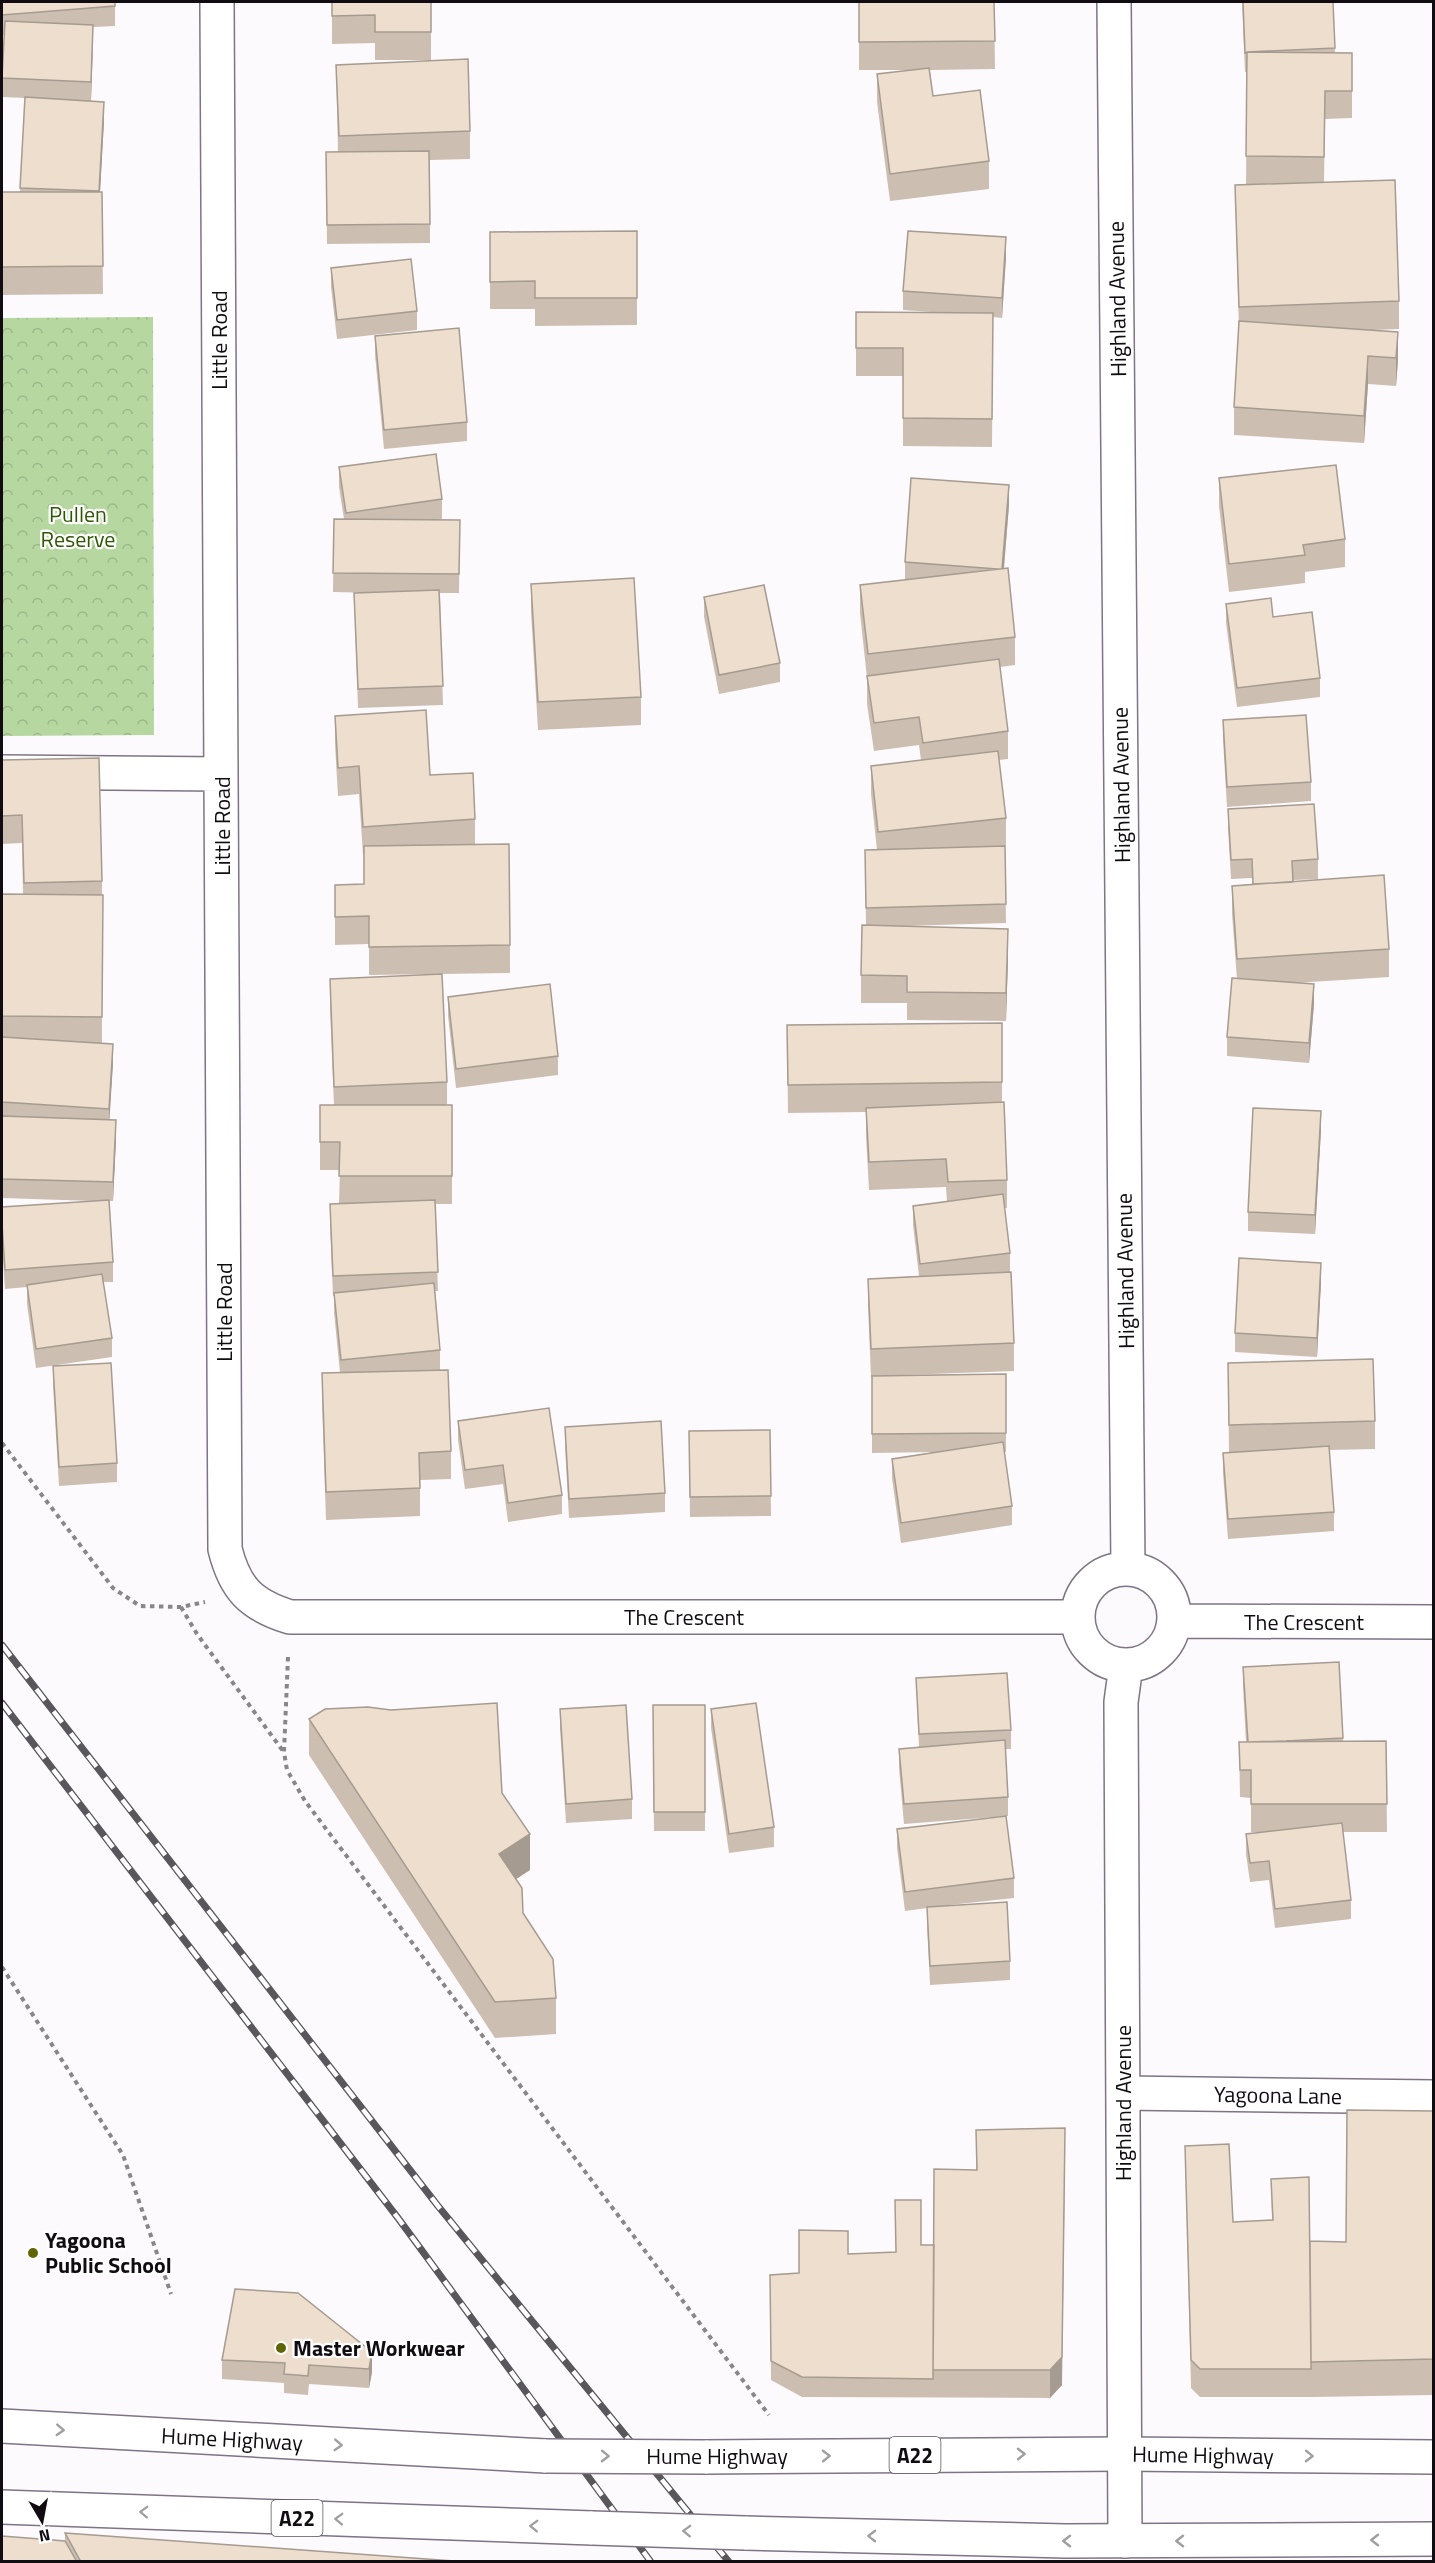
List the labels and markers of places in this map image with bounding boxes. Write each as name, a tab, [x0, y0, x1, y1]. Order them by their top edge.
place label: Yagoona Public School	[45, 2223, 172, 2282]
marker: Yagoona Public School	[26, 2246, 40, 2260]
place label: Master Workwear	[293, 2331, 465, 2365]
marker: Master Workwear	[274, 2341, 288, 2355]

